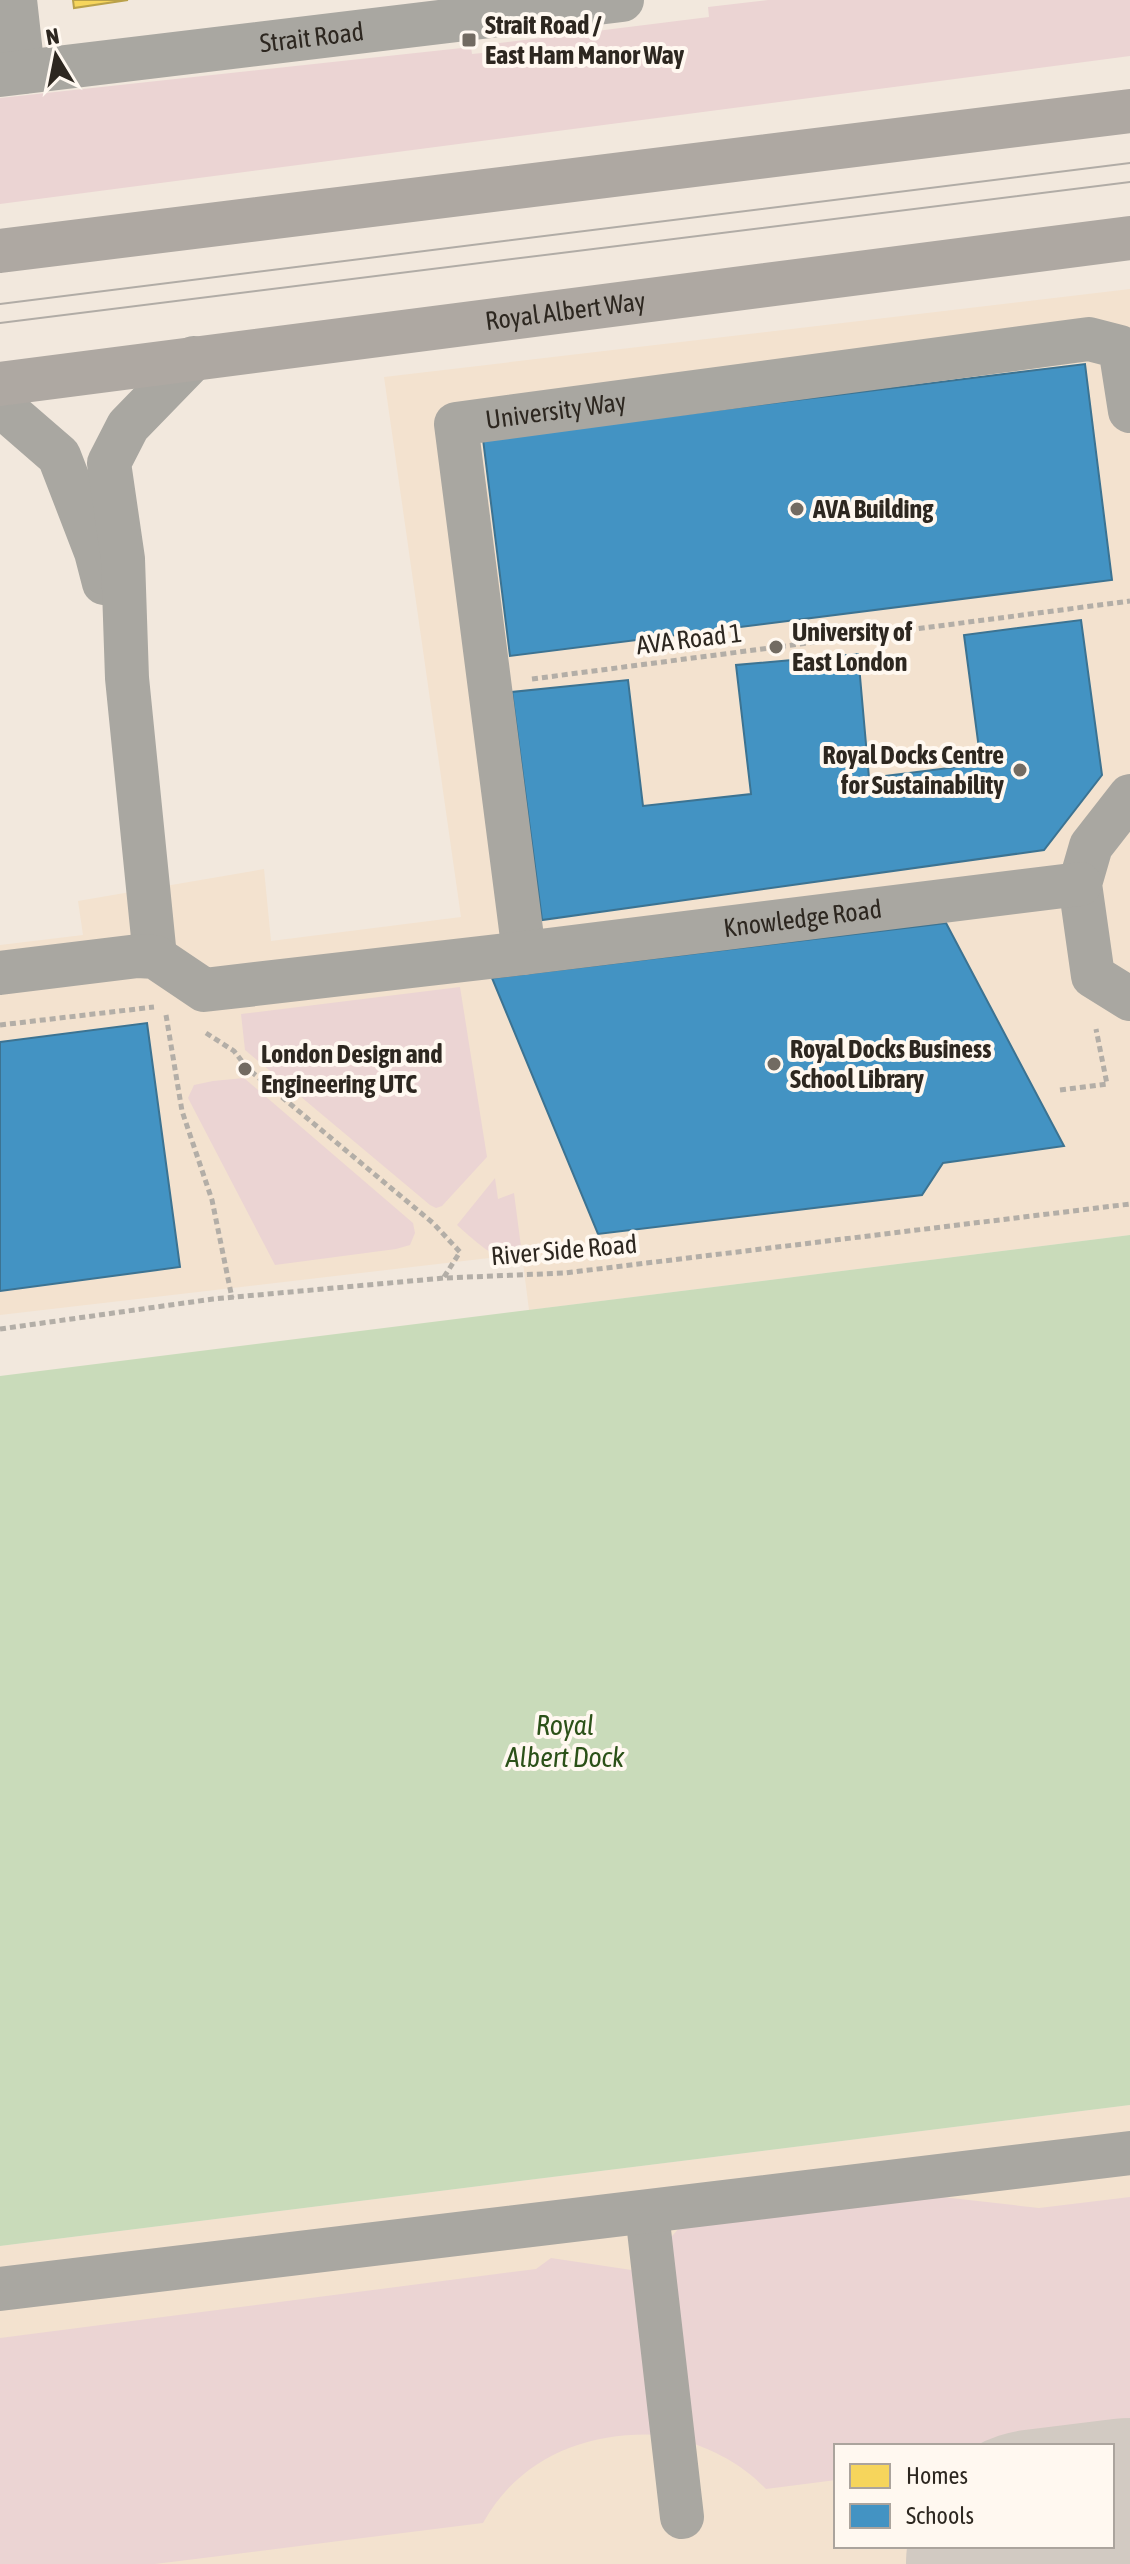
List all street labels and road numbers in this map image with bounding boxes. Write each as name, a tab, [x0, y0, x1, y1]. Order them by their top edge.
street label: Strait Road	[258, 16, 365, 59]
street label: Royal Albert Way	[483, 286, 647, 336]
street label: University Way	[484, 386, 628, 435]
street label: AVA Road 1	[634, 618, 744, 660]
street label: Knowledge Road	[722, 894, 883, 943]
street label: River Side Road	[490, 1229, 638, 1271]

